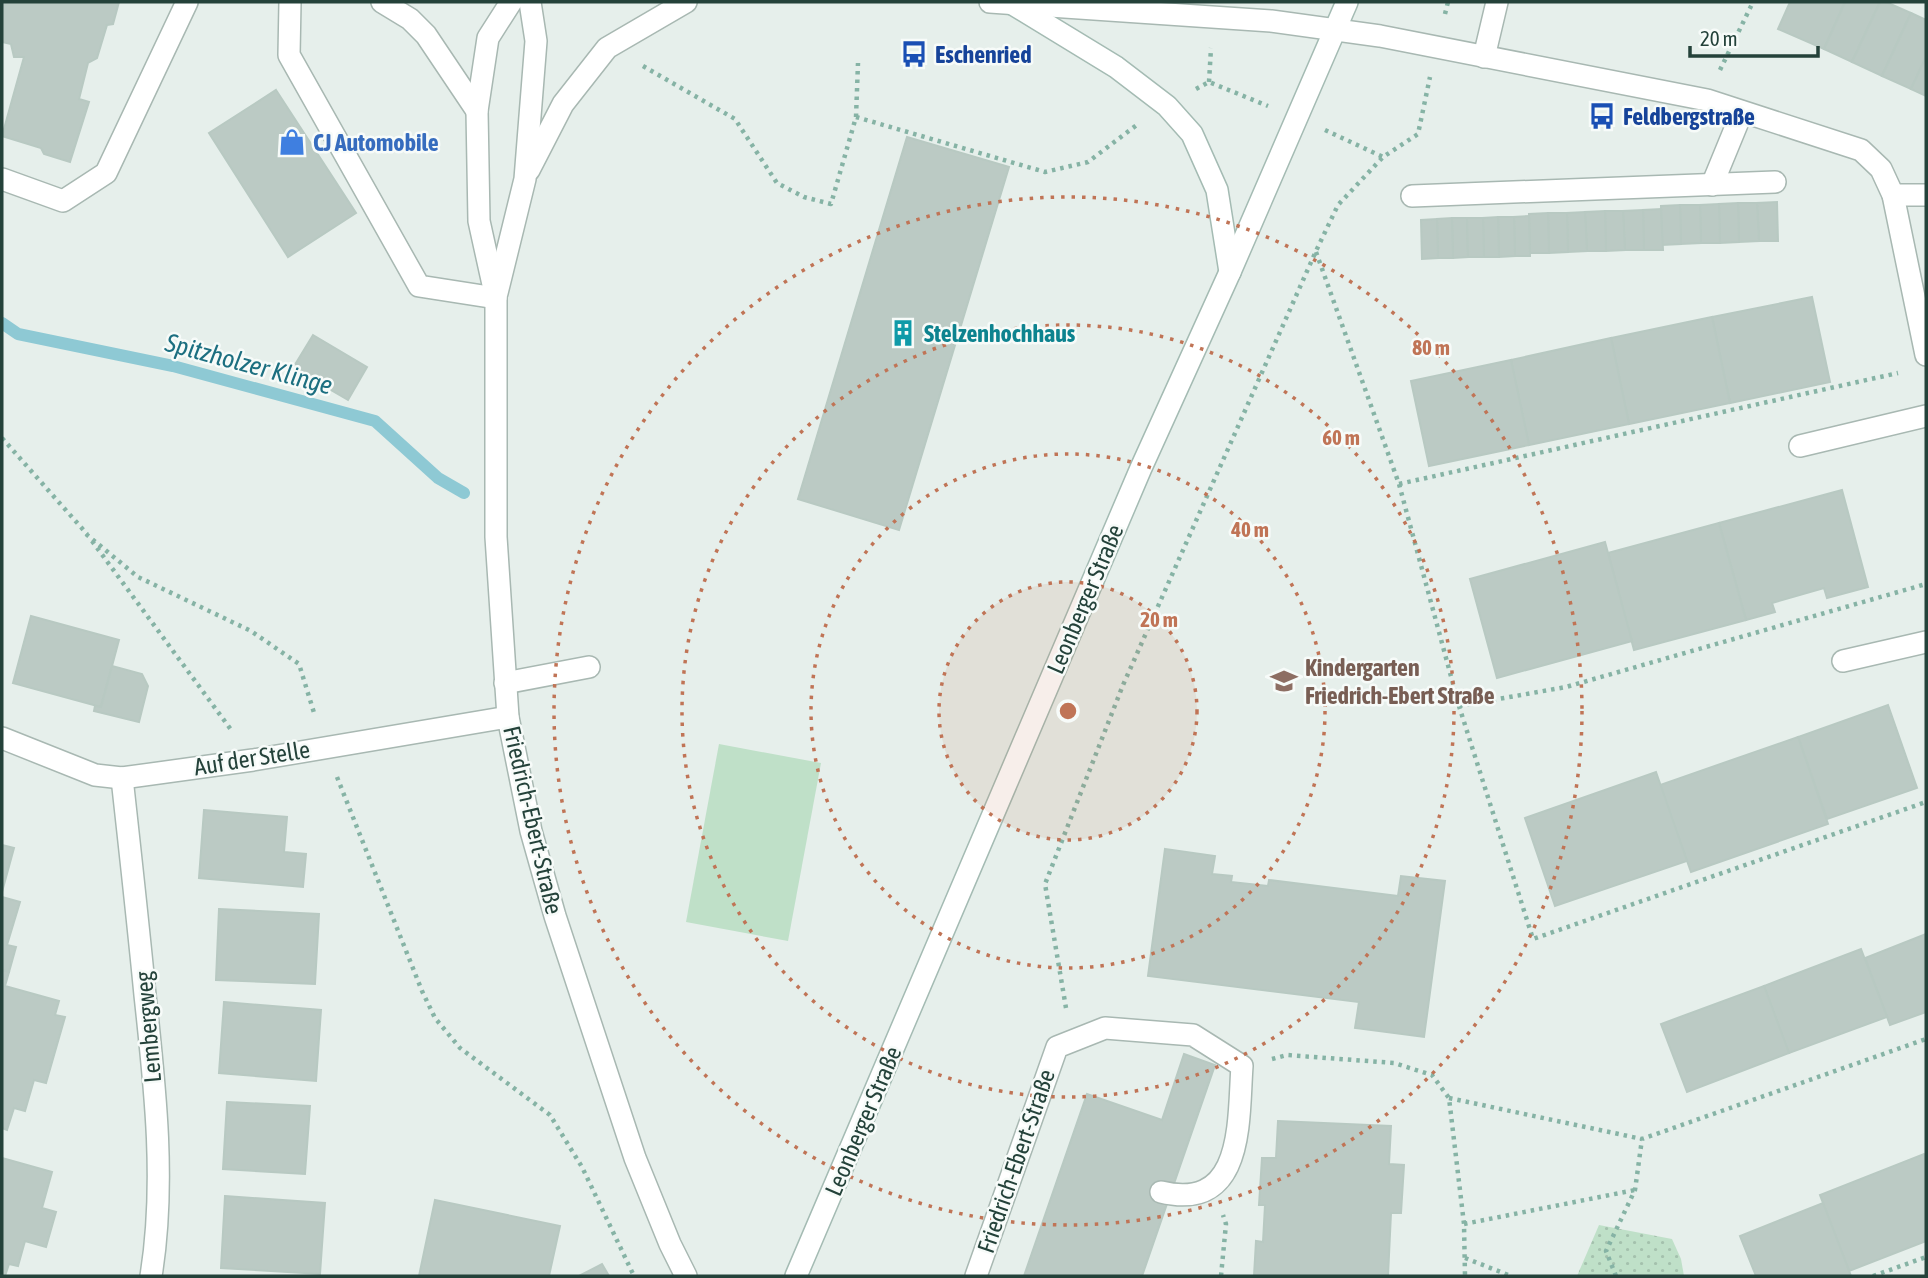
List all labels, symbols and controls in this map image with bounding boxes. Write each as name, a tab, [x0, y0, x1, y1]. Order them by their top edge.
scale bar	[1690, 14, 1818, 58]
text: 20 m	[1700, 26, 1738, 50]
bus stop icon: Eschenried	[899, 39, 929, 69]
place label: Eschenried	[935, 41, 1032, 68]
bus stop icon: Feldbergstraße	[1587, 101, 1617, 131]
place label: Feldbergstraße	[1623, 103, 1755, 130]
shop icon: CJ Automobile	[277, 127, 307, 157]
place label: CJ Automobile	[313, 129, 439, 156]
building icon: Stelzenhochhaus	[888, 318, 918, 348]
place label: Stelzenhochhaus	[924, 320, 1076, 347]
water label: Spitzholzer Klinge	[161, 327, 336, 401]
text: 80 m	[1412, 335, 1450, 359]
text: 60 m	[1322, 425, 1360, 449]
text: 40 m	[1230, 517, 1269, 541]
street label: Leonberger Straße	[1041, 520, 1129, 678]
text: 20 m	[1140, 607, 1178, 631]
place label: Kindergarten Friedrich-Ebert Straße	[1305, 654, 1495, 709]
school or university icon: Kindergarten Friedrich-Ebert Straße	[1269, 666, 1299, 696]
centre of rings	[1056, 699, 1080, 723]
street label: Friedrich-Ebert-Straße	[498, 723, 568, 917]
street label: Auf der Stelle	[192, 736, 312, 780]
street label: Lembergweg	[130, 970, 166, 1084]
street label: Leonberger Straße	[819, 1042, 907, 1200]
street label: Friedrich-Ebert-Straße	[972, 1066, 1060, 1256]

